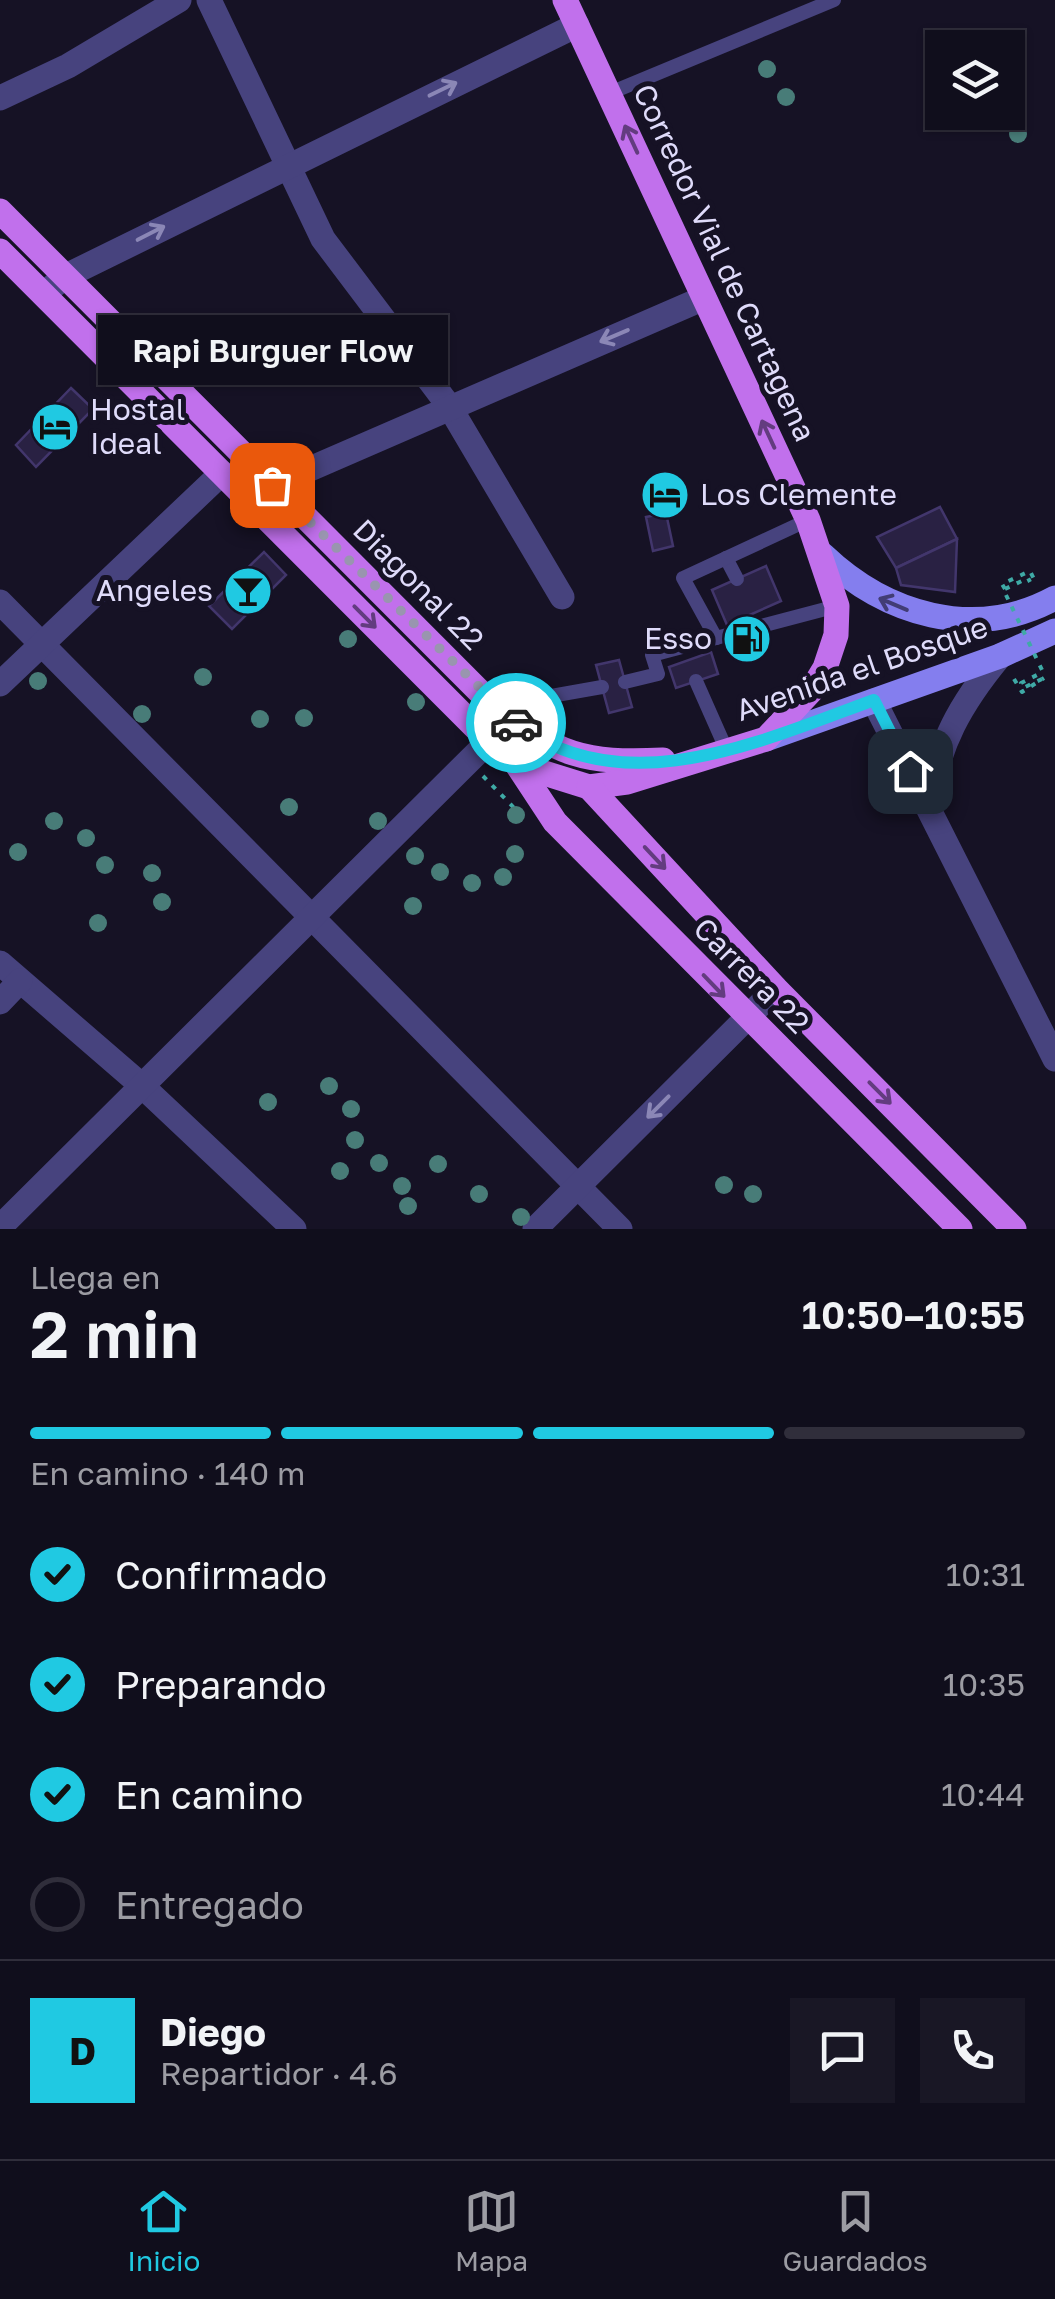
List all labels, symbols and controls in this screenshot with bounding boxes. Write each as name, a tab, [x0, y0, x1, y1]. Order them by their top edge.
map controls	[925, 30, 1025, 130]
button: layers	[925, 30, 1025, 130]
street label: Corredor Vial de Cartagena	[626, 78, 824, 447]
one-way arrow	[427, 79, 457, 98]
one-way arrow	[621, 125, 640, 155]
one-way arrow	[136, 223, 166, 242]
callout: Rapi Burguer Flow	[97, 315, 447, 385]
one-way arrow	[600, 328, 630, 346]
text: Rapi Burguer Flow	[132, 331, 414, 369]
place label: Hostal Ideal	[90, 391, 185, 461]
hotel icon: Hostal Ideal	[29, 401, 81, 453]
one-way arrow	[757, 420, 776, 450]
pin	[230, 443, 315, 528]
icon: bag	[245, 458, 300, 513]
hotel icon: Los Clemente	[639, 469, 691, 521]
place label: Los Clemente	[700, 476, 897, 512]
street label: Diagonal 22	[346, 512, 491, 657]
bar icon: Angeles	[222, 565, 274, 617]
place label: Angeles	[96, 572, 213, 608]
one-way arrow	[878, 594, 909, 612]
one-way arrow	[353, 605, 377, 629]
street label: Avenida el Bosque	[731, 608, 992, 728]
fuel station icon: Esso	[721, 613, 773, 665]
place label: Esso	[644, 620, 712, 656]
courier	[466, 673, 566, 773]
icon: car	[489, 696, 544, 751]
pin	[868, 729, 953, 814]
icon: home	[883, 744, 938, 799]
one-way arrow	[643, 845, 666, 870]
street label: Carrera 22	[686, 910, 817, 1041]
one-way arrow	[702, 973, 726, 997]
one-way arrow	[867, 1081, 891, 1105]
one-way arrow	[646, 1094, 670, 1118]
text: Llega en	[30, 1258, 160, 1296]
text: 10:50–10:55	[802, 1292, 1025, 1337]
text: 2 min	[30, 1294, 199, 1372]
text: En camino · 140 m	[30, 1454, 305, 1492]
icon: check	[30, 1547, 85, 1602]
text: Confirmado	[115, 1552, 327, 1597]
text: 10:31	[946, 1555, 1025, 1593]
icon: check	[30, 1657, 85, 1712]
text: Preparando	[115, 1662, 327, 1707]
text: 10:35	[943, 1665, 1025, 1703]
icon: check	[30, 1767, 85, 1822]
text: En camino	[115, 1772, 303, 1817]
text: 10:44	[941, 1775, 1025, 1813]
text: Entregado	[115, 1882, 304, 1927]
button: chat	[790, 1998, 895, 2103]
button: phone	[920, 1998, 1025, 2103]
text: Diego	[160, 2009, 266, 2054]
text: D	[69, 2028, 96, 2073]
text: Repartidor · 4.6	[160, 2054, 398, 2092]
tab: Inicio	[127, 2184, 200, 2277]
tab: Mapa	[455, 2184, 528, 2277]
tab: Guardados	[783, 2184, 928, 2277]

